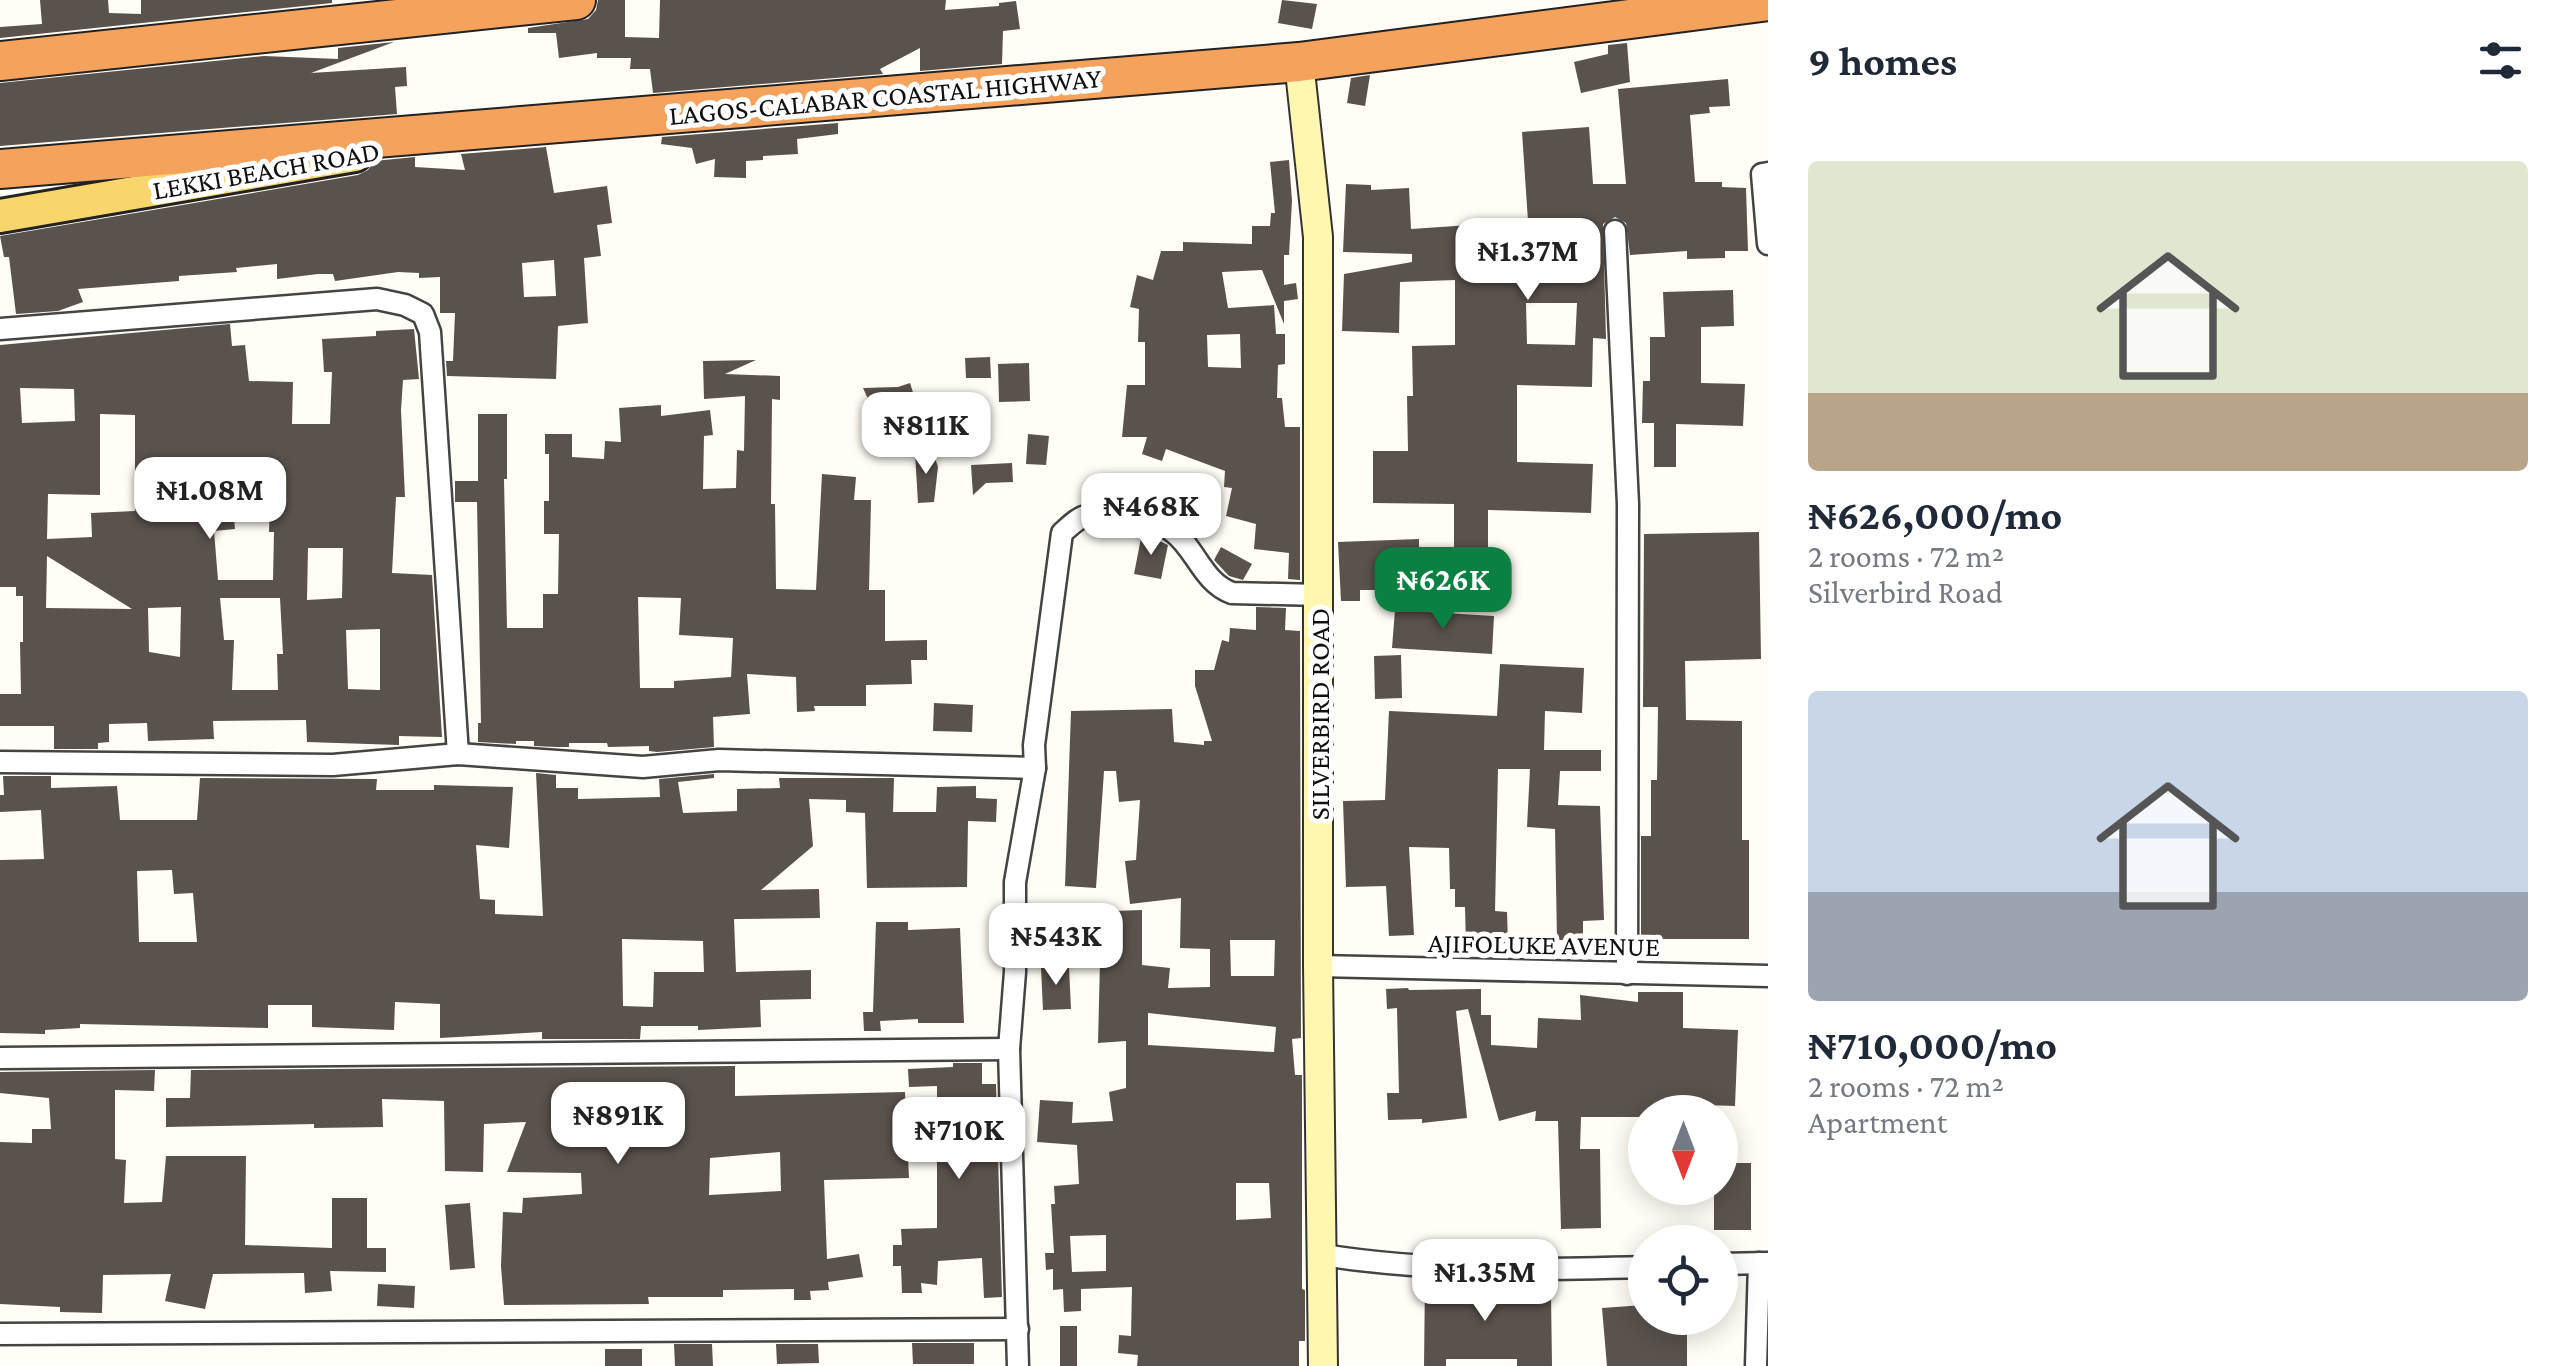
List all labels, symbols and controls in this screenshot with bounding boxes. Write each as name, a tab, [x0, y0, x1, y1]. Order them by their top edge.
icon: filters	[2473, 33, 2528, 88]
text: 9 homes	[1808, 37, 1957, 84]
street label: LAGOS-CALABAR COASTAL HIGHWAY	[667, 62, 1103, 131]
street label: LEKKI BEACH ROAD	[150, 135, 382, 206]
pin: ₦1.37M	[1447, 218, 1609, 303]
icon: home	[2078, 226, 2258, 406]
text: ₦1.37M	[1477, 232, 1579, 268]
pin: ₦811K	[856, 392, 996, 477]
text: ₦811K	[884, 406, 968, 442]
pin: ₦1.08M	[129, 457, 291, 542]
text: ₦1.08M	[156, 471, 264, 507]
pin: ₦468K	[1081, 473, 1221, 558]
text: ₦468K	[1103, 487, 1199, 523]
text: ₦626,000/mo	[1808, 491, 2062, 538]
text: 2 rooms · 72 m²	[1808, 538, 2004, 574]
pin: ₦626K	[1373, 547, 1513, 632]
text: ₦626K	[1397, 561, 1489, 597]
text: Silverbird Road	[1808, 574, 2003, 610]
street label: SILVERBIRD ROAD	[1304, 608, 1335, 820]
icon: home	[2078, 756, 2258, 936]
pin: ₦543K	[986, 903, 1126, 988]
text: ₦543K	[1011, 917, 1101, 953]
street label: AJIFOLUKE AVENUE	[1428, 927, 1660, 962]
text: ₦710,000/mo	[1808, 1021, 2057, 1068]
text: 2 rooms · 72 m²	[1808, 1068, 2004, 1104]
pin: ₦891K	[548, 1082, 688, 1167]
north arrow	[1628, 1095, 1738, 1205]
map controls	[1628, 1095, 1738, 1335]
text: ₦891K	[573, 1096, 663, 1132]
pin: ₦710K	[889, 1097, 1029, 1182]
text: Apartment	[1808, 1104, 1947, 1140]
text: ₦710K	[914, 1111, 1004, 1147]
button: locate	[1628, 1225, 1738, 1335]
pin: ₦1.35M	[1404, 1239, 1566, 1324]
text: ₦1.35M	[1434, 1253, 1536, 1289]

